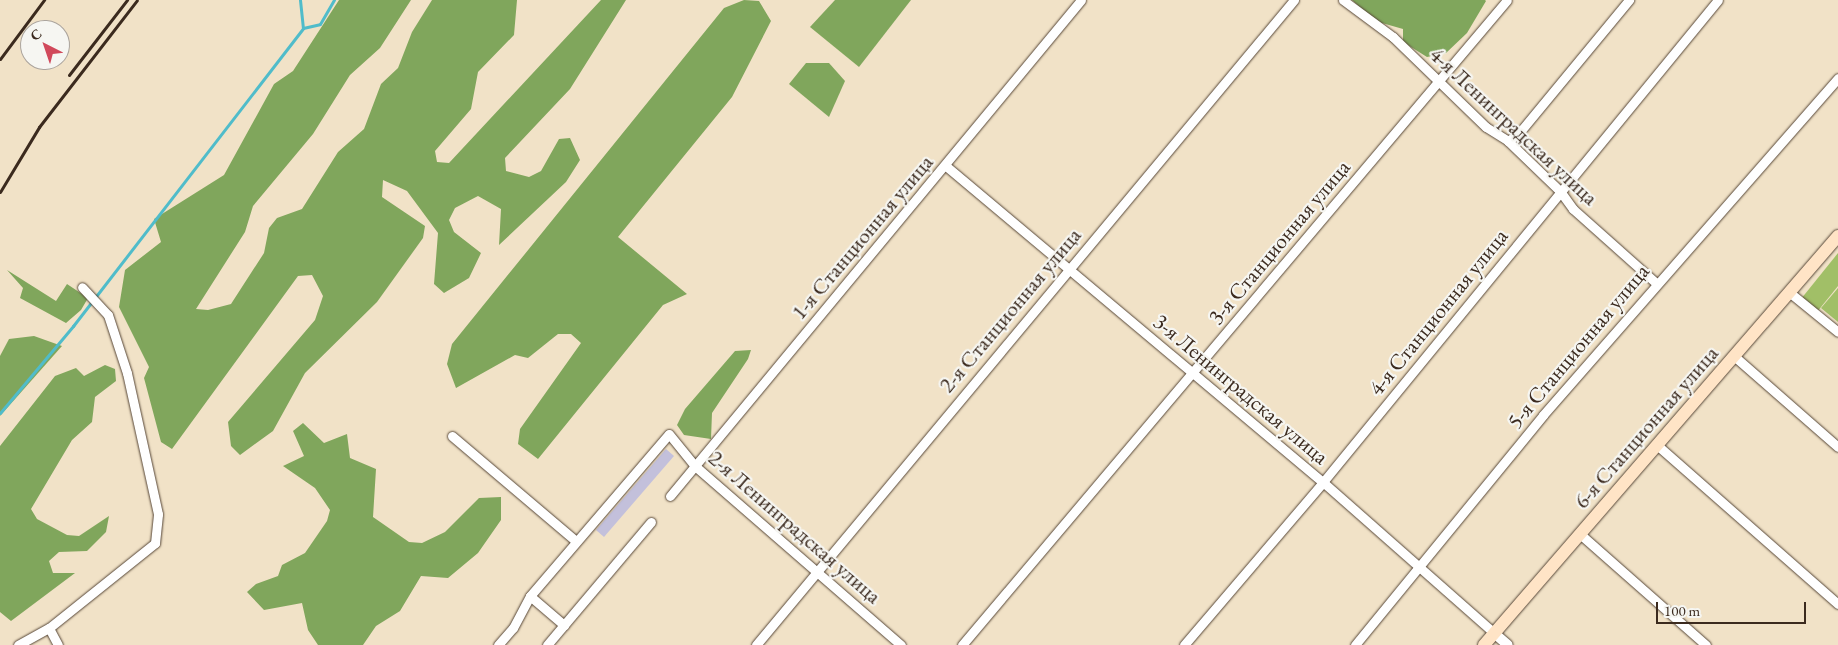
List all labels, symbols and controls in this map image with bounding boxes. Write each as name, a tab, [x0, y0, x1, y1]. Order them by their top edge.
north arrow	[20, 20, 70, 70]
text: С	[26, 24, 45, 44]
street label: 4-я Ленинградская улица	[1424, 41, 1604, 211]
street label: 1-я Станционная улица	[785, 149, 939, 325]
street label: 3-я Станционная улица	[1202, 154, 1356, 330]
street label: 2-я Станционная улица	[933, 222, 1087, 398]
street label: 4-я Станционная улица	[1363, 223, 1513, 401]
street label: 5-я Станционная улица	[1501, 258, 1655, 434]
street label: 3-я Ленинградская улица	[1148, 308, 1334, 470]
street label: 6-я Станционная улица	[1568, 340, 1724, 514]
street label: 2-я Ленинградская улица	[703, 445, 887, 609]
scale bar	[1658, 592, 1808, 624]
text: 100 m	[1664, 601, 1700, 620]

